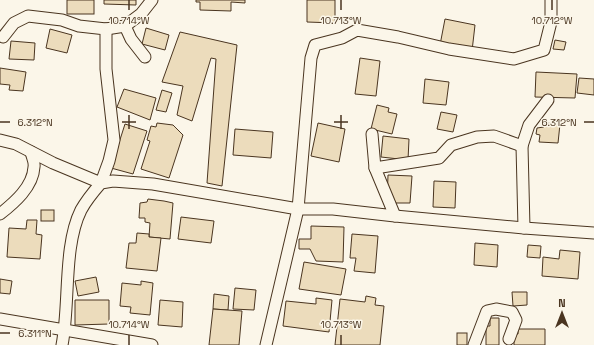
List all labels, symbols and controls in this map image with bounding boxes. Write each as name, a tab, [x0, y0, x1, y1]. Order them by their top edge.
text: 10.714°W	[108, 14, 150, 27]
text: 10.713°W	[321, 14, 362, 27]
text: 10.712°W	[532, 14, 573, 27]
text: 6.312°N	[17, 116, 53, 129]
text: 6.312°N	[541, 116, 577, 129]
north arrow	[542, 293, 582, 333]
text: N	[558, 296, 566, 310]
text: 10.714°W	[108, 318, 150, 331]
text: 10.713°W	[321, 318, 362, 331]
text: 6.311°N	[18, 327, 52, 340]

